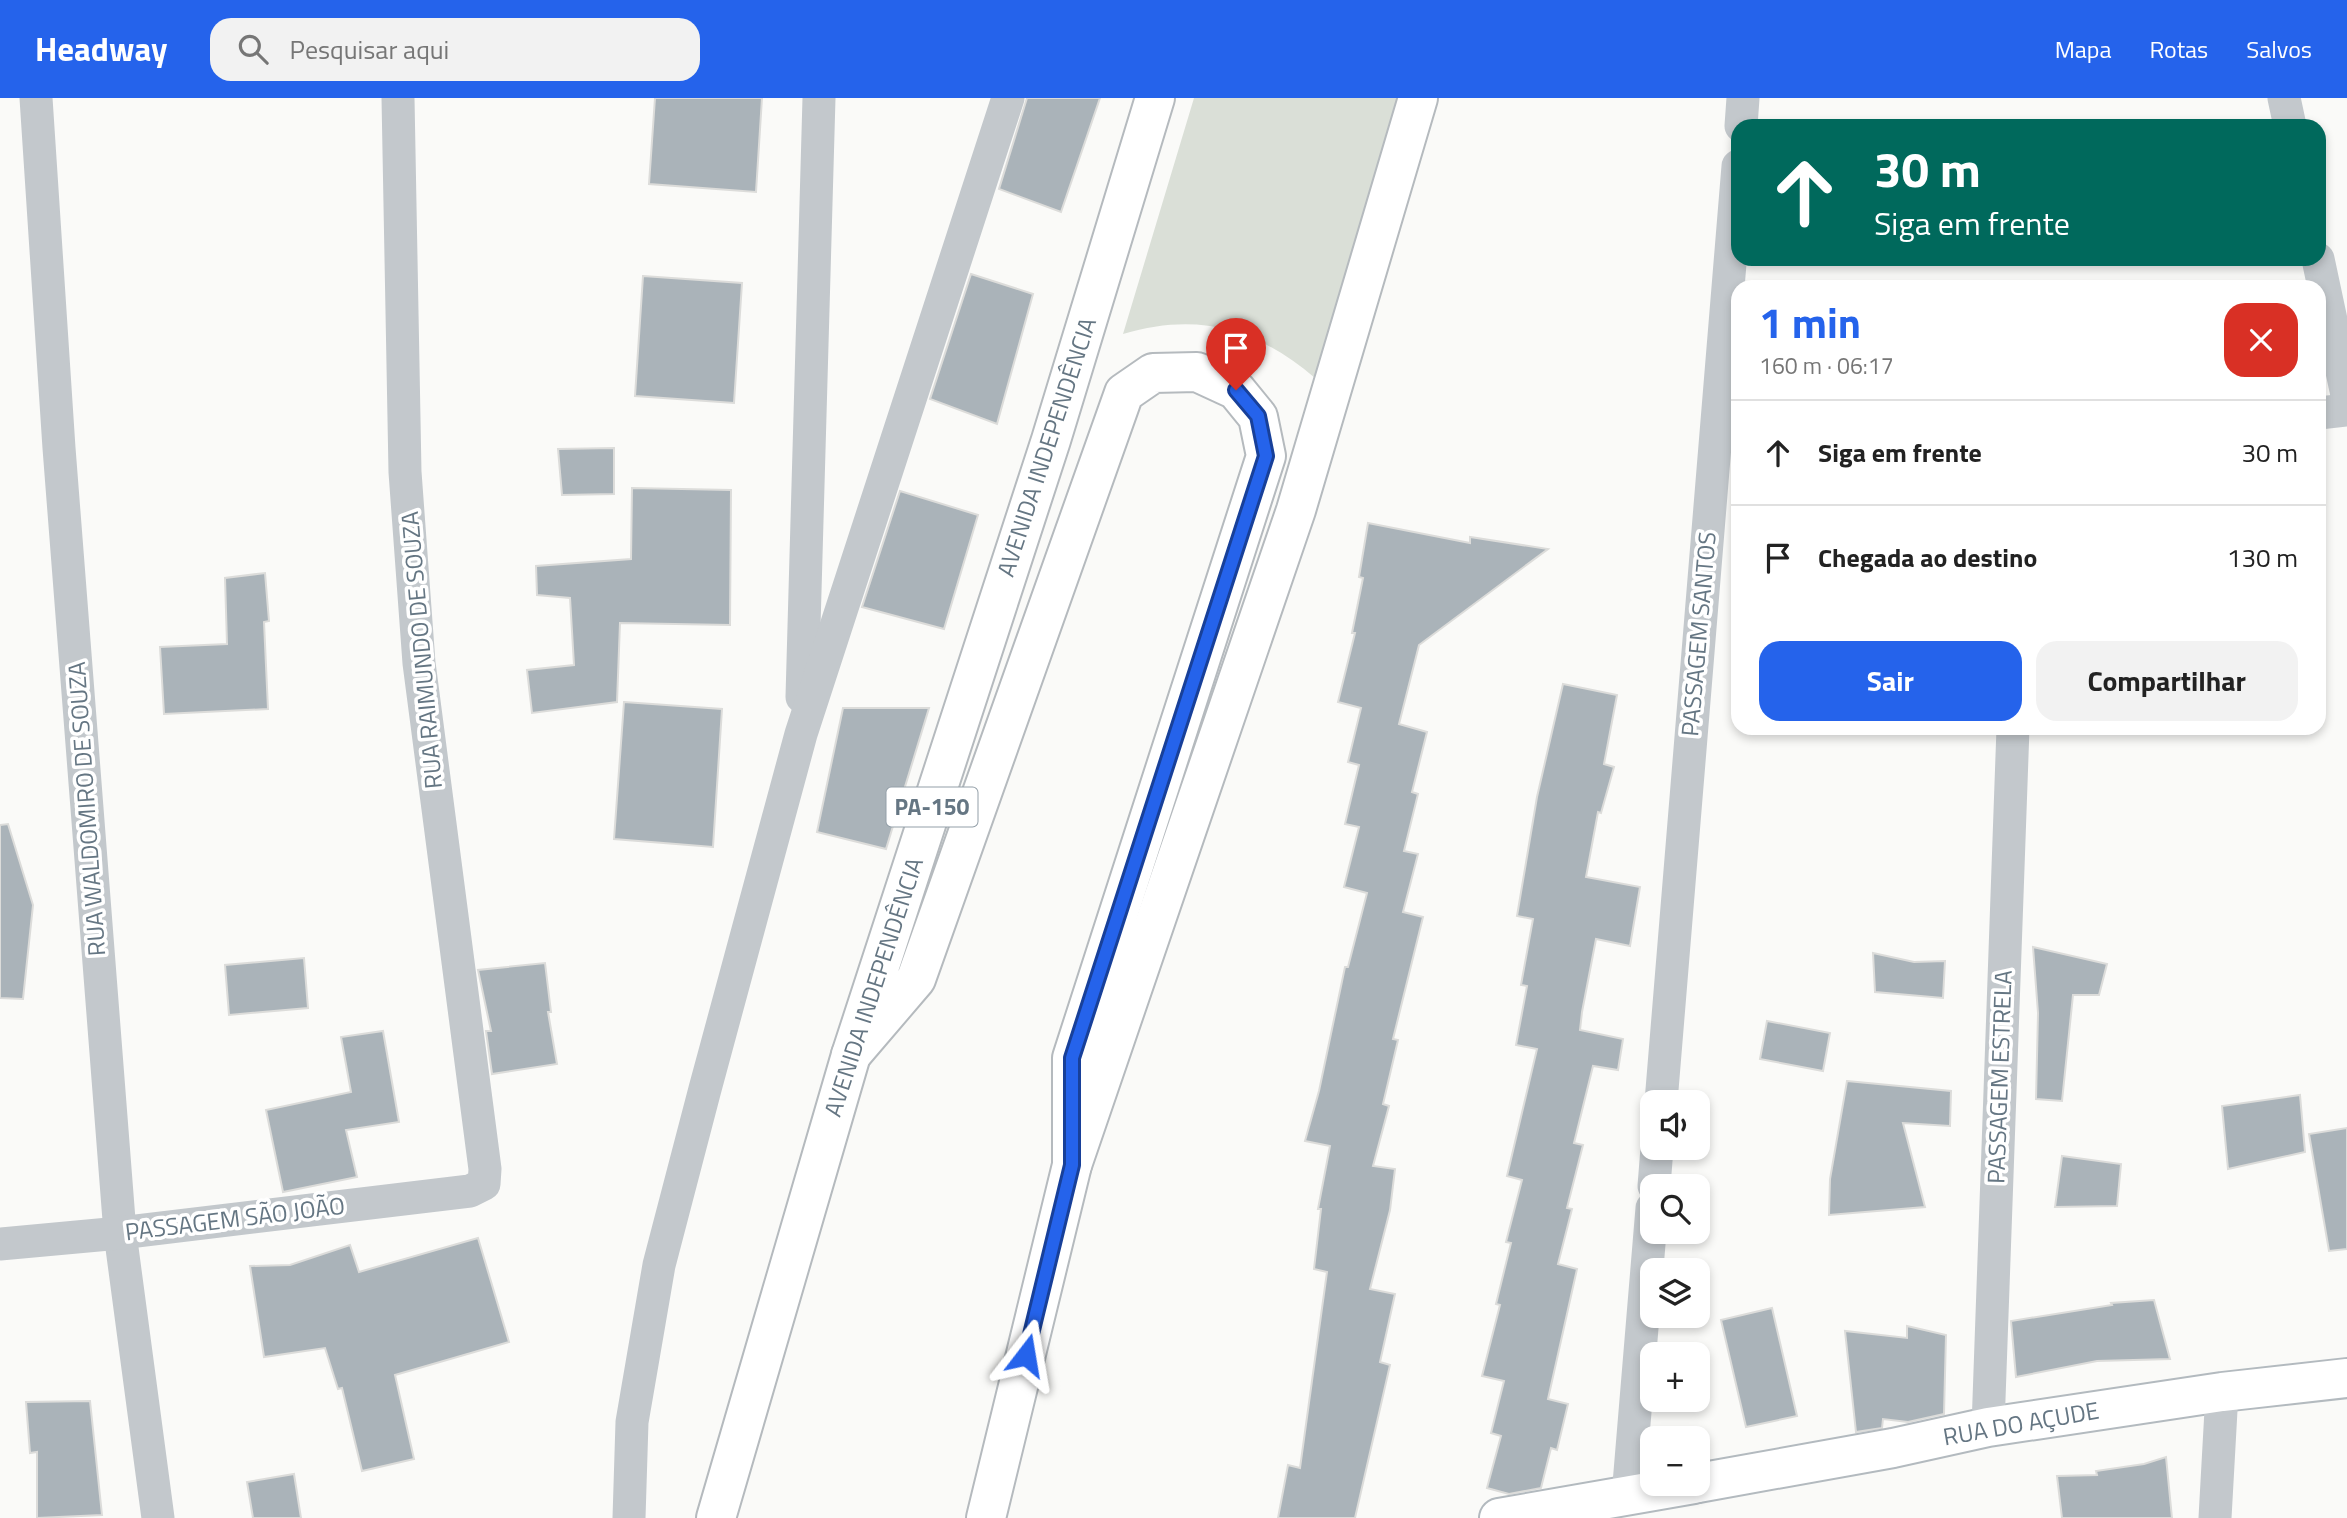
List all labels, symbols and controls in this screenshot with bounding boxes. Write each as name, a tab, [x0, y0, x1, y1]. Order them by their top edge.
search box	[210, 18, 700, 81]
text: Headway	[35, 24, 168, 74]
icon: search	[234, 30, 272, 68]
text: Pesquisar aqui	[290, 30, 449, 69]
text: Mapa	[2055, 31, 2111, 67]
text: Rotas	[2149, 31, 2208, 67]
text: Salvos	[2246, 31, 2312, 67]
text: 30 m	[1874, 131, 1981, 206]
icon: ahead	[1759, 147, 1850, 238]
text: Siga em frente	[1874, 199, 2070, 247]
text: 1 min	[1759, 290, 1861, 354]
button: close	[2224, 303, 2298, 377]
street label: AVENIDA INDEPENDÊNCIA	[987, 312, 1105, 581]
pin	[1206, 318, 1266, 390]
icon: arrive	[1217, 329, 1255, 367]
text: 160 m · 06:17	[1759, 348, 1894, 383]
text: Siga em frente	[1818, 433, 1982, 472]
text: 30 m	[2241, 433, 2298, 472]
icon: ahead	[1759, 434, 1797, 472]
street label: RUA RAIMUNDO DE SOUZA	[391, 510, 451, 790]
street label: PASSAGEM SANTOS	[1671, 530, 1725, 738]
text: Chegada ao destino	[1818, 538, 2037, 577]
text: 130 m	[2227, 538, 2298, 577]
icon: arrive	[1759, 539, 1797, 577]
button: Sair	[1759, 641, 2022, 721]
button: Compartilhar	[2036, 641, 2298, 721]
street label: RUA WALDOMIRO DE SOUZA	[58, 661, 114, 957]
road number: PA-150	[886, 788, 978, 827]
street label: AVENIDA INDEPENDÊNCIA	[814, 852, 932, 1121]
street label: PASSAGEM ESTRELA	[1977, 970, 2021, 1184]
map controls	[1640, 1090, 1710, 1496]
button: sound	[1640, 1090, 1710, 1160]
button: search	[1640, 1174, 1710, 1244]
street label: PASSAGEM SÃO JOÃO	[123, 1187, 347, 1249]
button: layers	[1640, 1258, 1710, 1328]
position arrow	[989, 1318, 1063, 1392]
button: +	[1640, 1342, 1710, 1412]
street label: RUA DO AÇUDE	[1940, 1392, 2102, 1454]
button: −	[1640, 1426, 1710, 1496]

